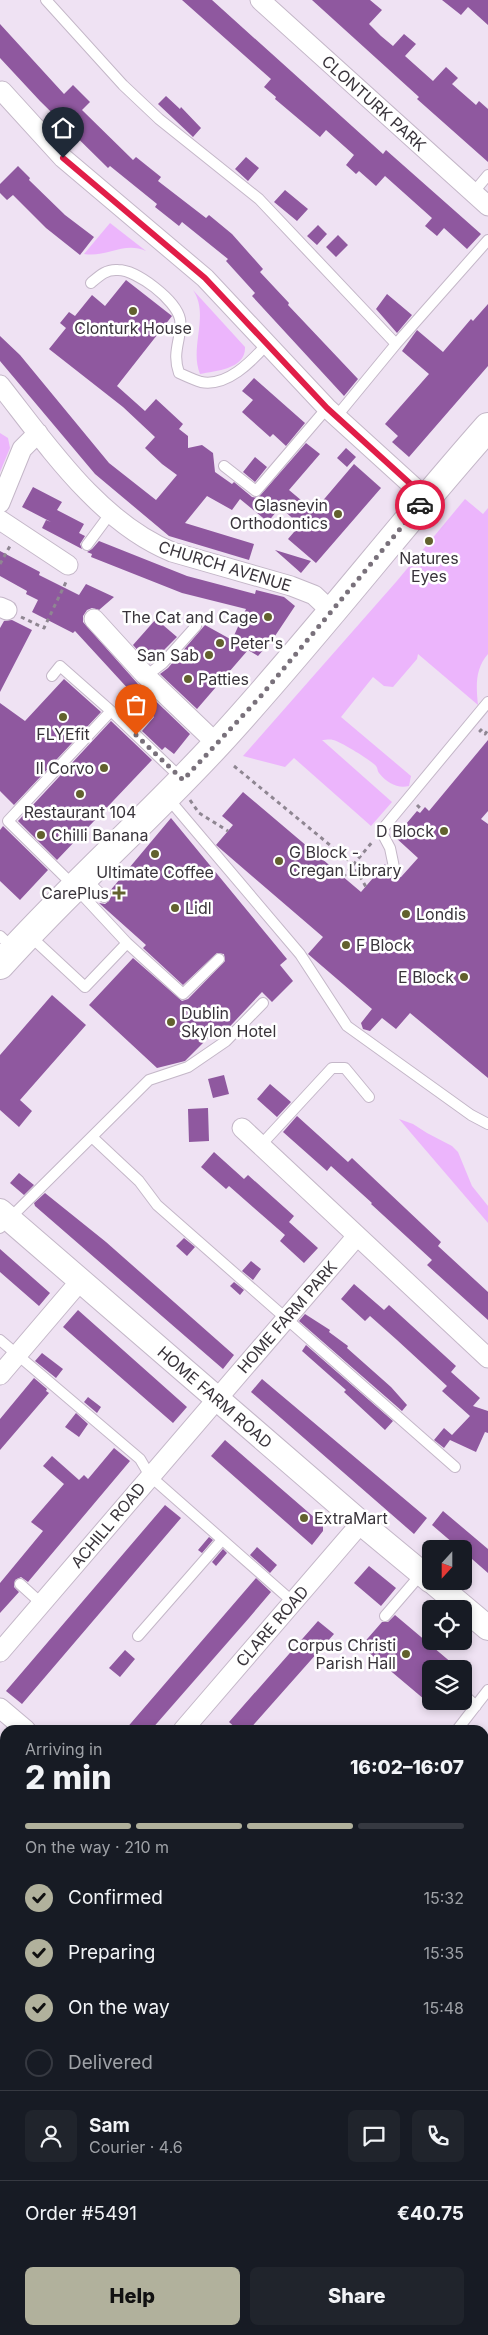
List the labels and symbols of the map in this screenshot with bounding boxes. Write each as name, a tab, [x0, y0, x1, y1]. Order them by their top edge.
street label: CLONTURK PARK	[318, 51, 430, 155]
pin	[42, 107, 84, 158]
marker: Clonturk House	[127, 305, 139, 317]
place label: Clonturk House	[74, 318, 192, 338]
courier	[395, 480, 445, 530]
place label: Glasnevin Orthodontics	[230, 495, 328, 533]
marker: Glasnevin Orthodontics	[332, 508, 344, 520]
marker: Natures Eyes	[423, 535, 435, 547]
street label: CHURCH AVENUE	[156, 536, 294, 596]
place label: Natures Eyes	[399, 548, 459, 586]
place label: The Cat and Cage	[121, 607, 258, 627]
marker: The Cat and Cage	[262, 611, 274, 623]
place label: Peter's	[230, 633, 283, 653]
marker: Peter's	[214, 637, 226, 649]
place label: San Sab	[137, 645, 199, 665]
marker: San Sab	[203, 649, 215, 661]
place label: Patties	[198, 669, 249, 689]
marker: Patties	[182, 673, 194, 685]
pin	[115, 684, 157, 735]
marker: FLYEfit	[57, 711, 69, 723]
place label: FLYEfit	[36, 724, 90, 744]
place label: Il Corvo	[36, 758, 94, 778]
marker: Il Corvo	[98, 762, 110, 774]
marker: Restaurant 104	[74, 788, 86, 800]
place label: Restaurant 104	[24, 802, 136, 822]
place label: D Block	[376, 821, 434, 841]
place label: Chilli Banana	[51, 825, 148, 845]
marker: D Block	[438, 825, 450, 837]
marker: Chilli Banana	[35, 829, 47, 841]
place label: G Block - Cregan Library	[289, 842, 402, 880]
marker: Ultimate Coffee	[149, 848, 161, 860]
marker: G Block - Cregan Library	[273, 855, 285, 867]
place label: Ultimate Coffee	[96, 862, 214, 882]
place label: CarePlus	[41, 883, 109, 903]
marker: CarePlus	[113, 887, 125, 899]
place label: Lidl	[185, 898, 212, 918]
marker: Lidl	[169, 902, 181, 914]
place label: Londis	[416, 904, 466, 924]
marker: Londis	[400, 908, 412, 920]
place label: F Block	[356, 935, 412, 955]
marker: F Block	[340, 939, 352, 951]
place label: E Block	[398, 967, 454, 987]
marker: E Block	[458, 971, 470, 983]
place label: Dublin Skylon Hotel	[181, 1003, 276, 1041]
marker: Dublin Skylon Hotel	[165, 1016, 177, 1028]
street label: HOME FARM PARK	[233, 1257, 341, 1377]
street label: HOME FARM ROAD	[154, 1342, 276, 1452]
street label: ACHILL ROAD	[66, 1478, 150, 1572]
place label: ExtraMart	[314, 1508, 388, 1528]
marker: ExtraMart	[298, 1512, 310, 1524]
north arrow	[422, 1540, 472, 1590]
street label: CLARE ROAD	[231, 1581, 313, 1671]
place label: Corpus Christi Parish Hall	[287, 1635, 396, 1673]
marker: Corpus Christi Parish Hall	[400, 1648, 412, 1660]

